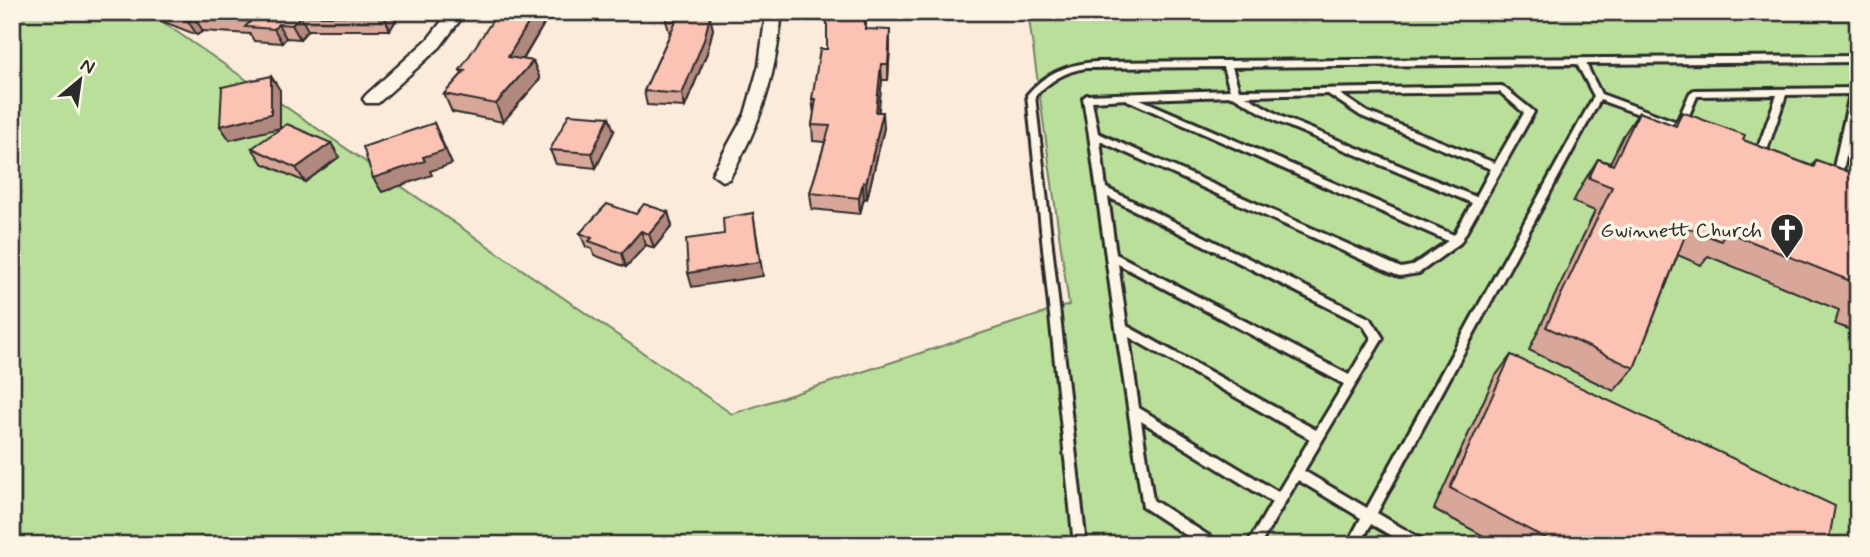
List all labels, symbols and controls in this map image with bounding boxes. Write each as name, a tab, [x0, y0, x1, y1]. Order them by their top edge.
north arrow	[46, 46, 116, 116]
text: N	[76, 52, 99, 80]
church icon: Gwinnett Church	[1768, 211, 1806, 260]
place label: Gwinnett Church	[1600, 217, 1762, 245]

